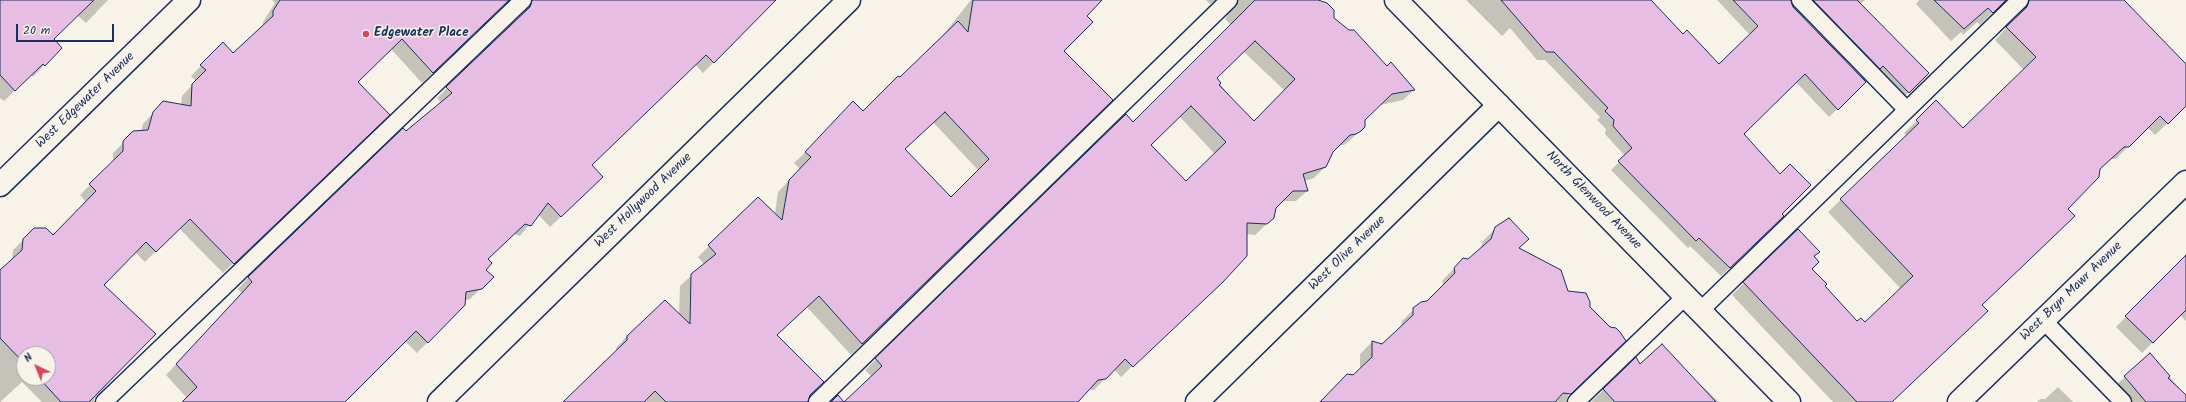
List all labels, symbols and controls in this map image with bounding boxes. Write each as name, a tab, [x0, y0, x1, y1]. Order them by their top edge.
scale bar	[18, 16, 116, 42]
text: 20 m	[23, 21, 50, 40]
place label: Edgewater Place	[374, 26, 468, 42]
marker: Edgewater Place	[361, 29, 371, 39]
street label: West Edgewater Avenue	[33, 50, 139, 152]
street label: North Glenwood Avenue	[1542, 149, 1644, 253]
street label: West Hollywood Avenue	[592, 150, 696, 252]
street label: West Olive Avenue	[1306, 213, 1390, 295]
street label: West Bryn Mawr Avenue	[2018, 239, 2126, 345]
north arrow	[16, 346, 56, 386]
text: N	[20, 349, 37, 367]

